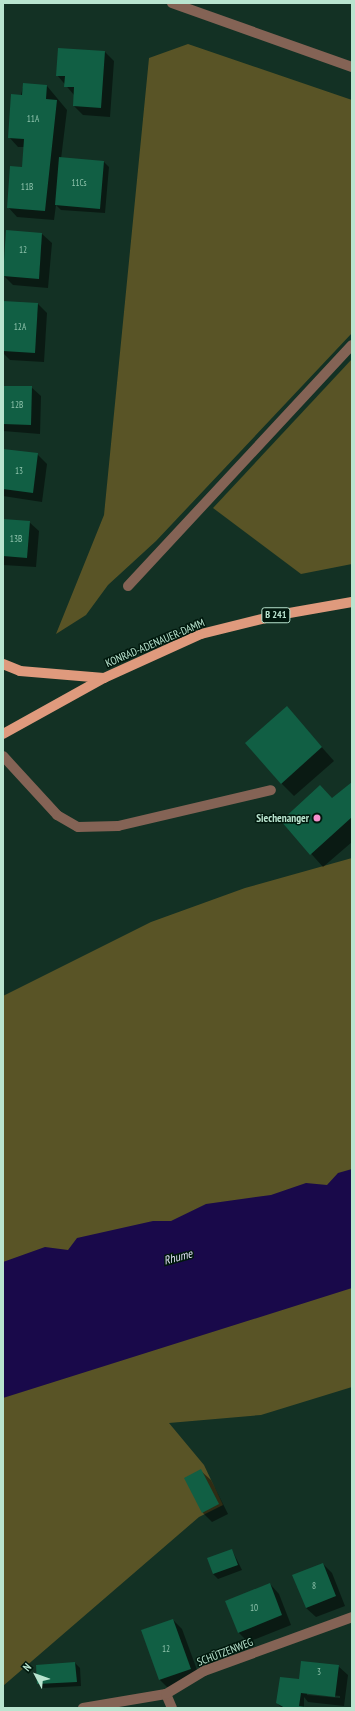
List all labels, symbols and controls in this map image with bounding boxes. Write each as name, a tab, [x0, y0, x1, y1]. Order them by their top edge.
house number: 11A	[27, 114, 39, 124]
house number: 11Cs	[71, 178, 87, 188]
house number: 11B	[21, 182, 33, 192]
house number: 12	[19, 245, 27, 255]
house number: 12A	[14, 322, 26, 332]
house number: 12B	[11, 400, 23, 410]
house number: 13	[15, 466, 23, 476]
house number: 13B	[10, 534, 22, 544]
road number: B 241	[261, 607, 291, 623]
street label: KONRAD-ADENAUER-DAMM	[103, 616, 207, 670]
place label: Siechenanger	[256, 811, 309, 825]
marker: Siechenanger	[312, 813, 322, 823]
water label: Rhume	[162, 1246, 194, 1268]
house number: 8	[312, 1581, 316, 1591]
house number: 10	[250, 1603, 258, 1613]
street label: SCHÜTZENWEG	[195, 1635, 255, 1669]
house number: 12	[162, 1644, 170, 1654]
north arrow	[16, 1655, 56, 1695]
text: N	[20, 1660, 34, 1674]
house number: 3	[317, 1667, 321, 1677]

